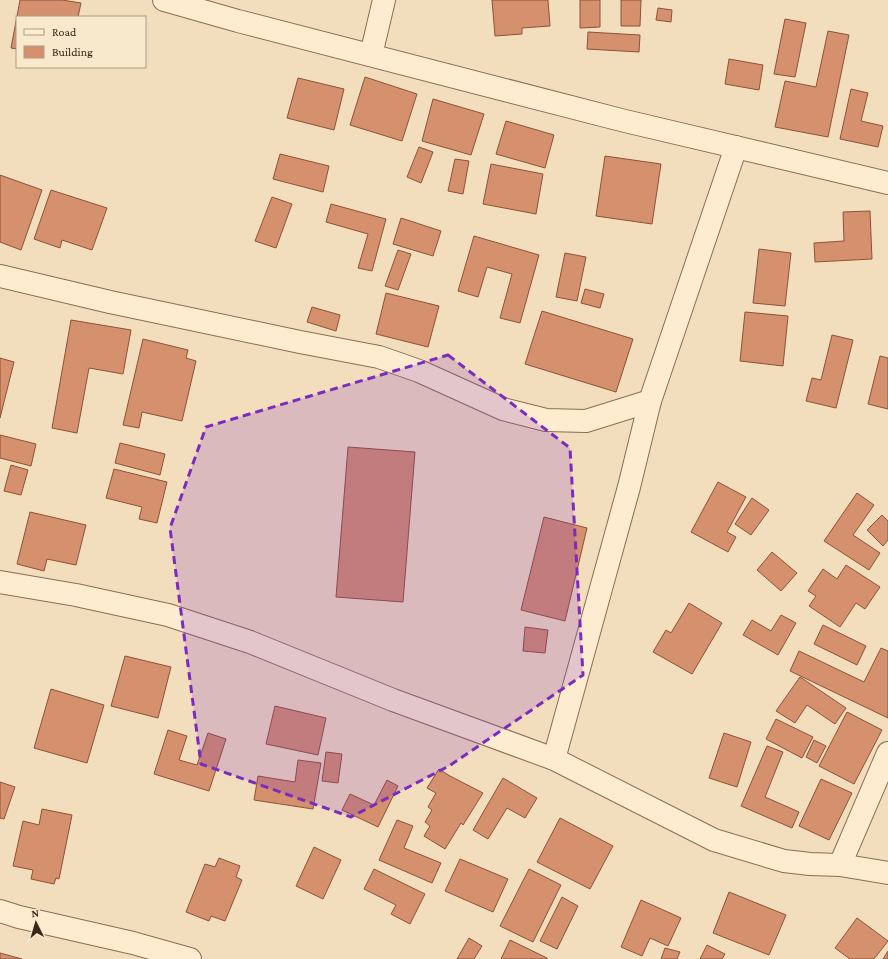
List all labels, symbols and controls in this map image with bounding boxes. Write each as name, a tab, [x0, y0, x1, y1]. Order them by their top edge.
legend	[16, 16, 146, 68]
text: Road	[52, 25, 77, 39]
text: Building	[52, 45, 93, 59]
north arrow	[16, 903, 56, 943]
text: N	[31, 907, 40, 919]

